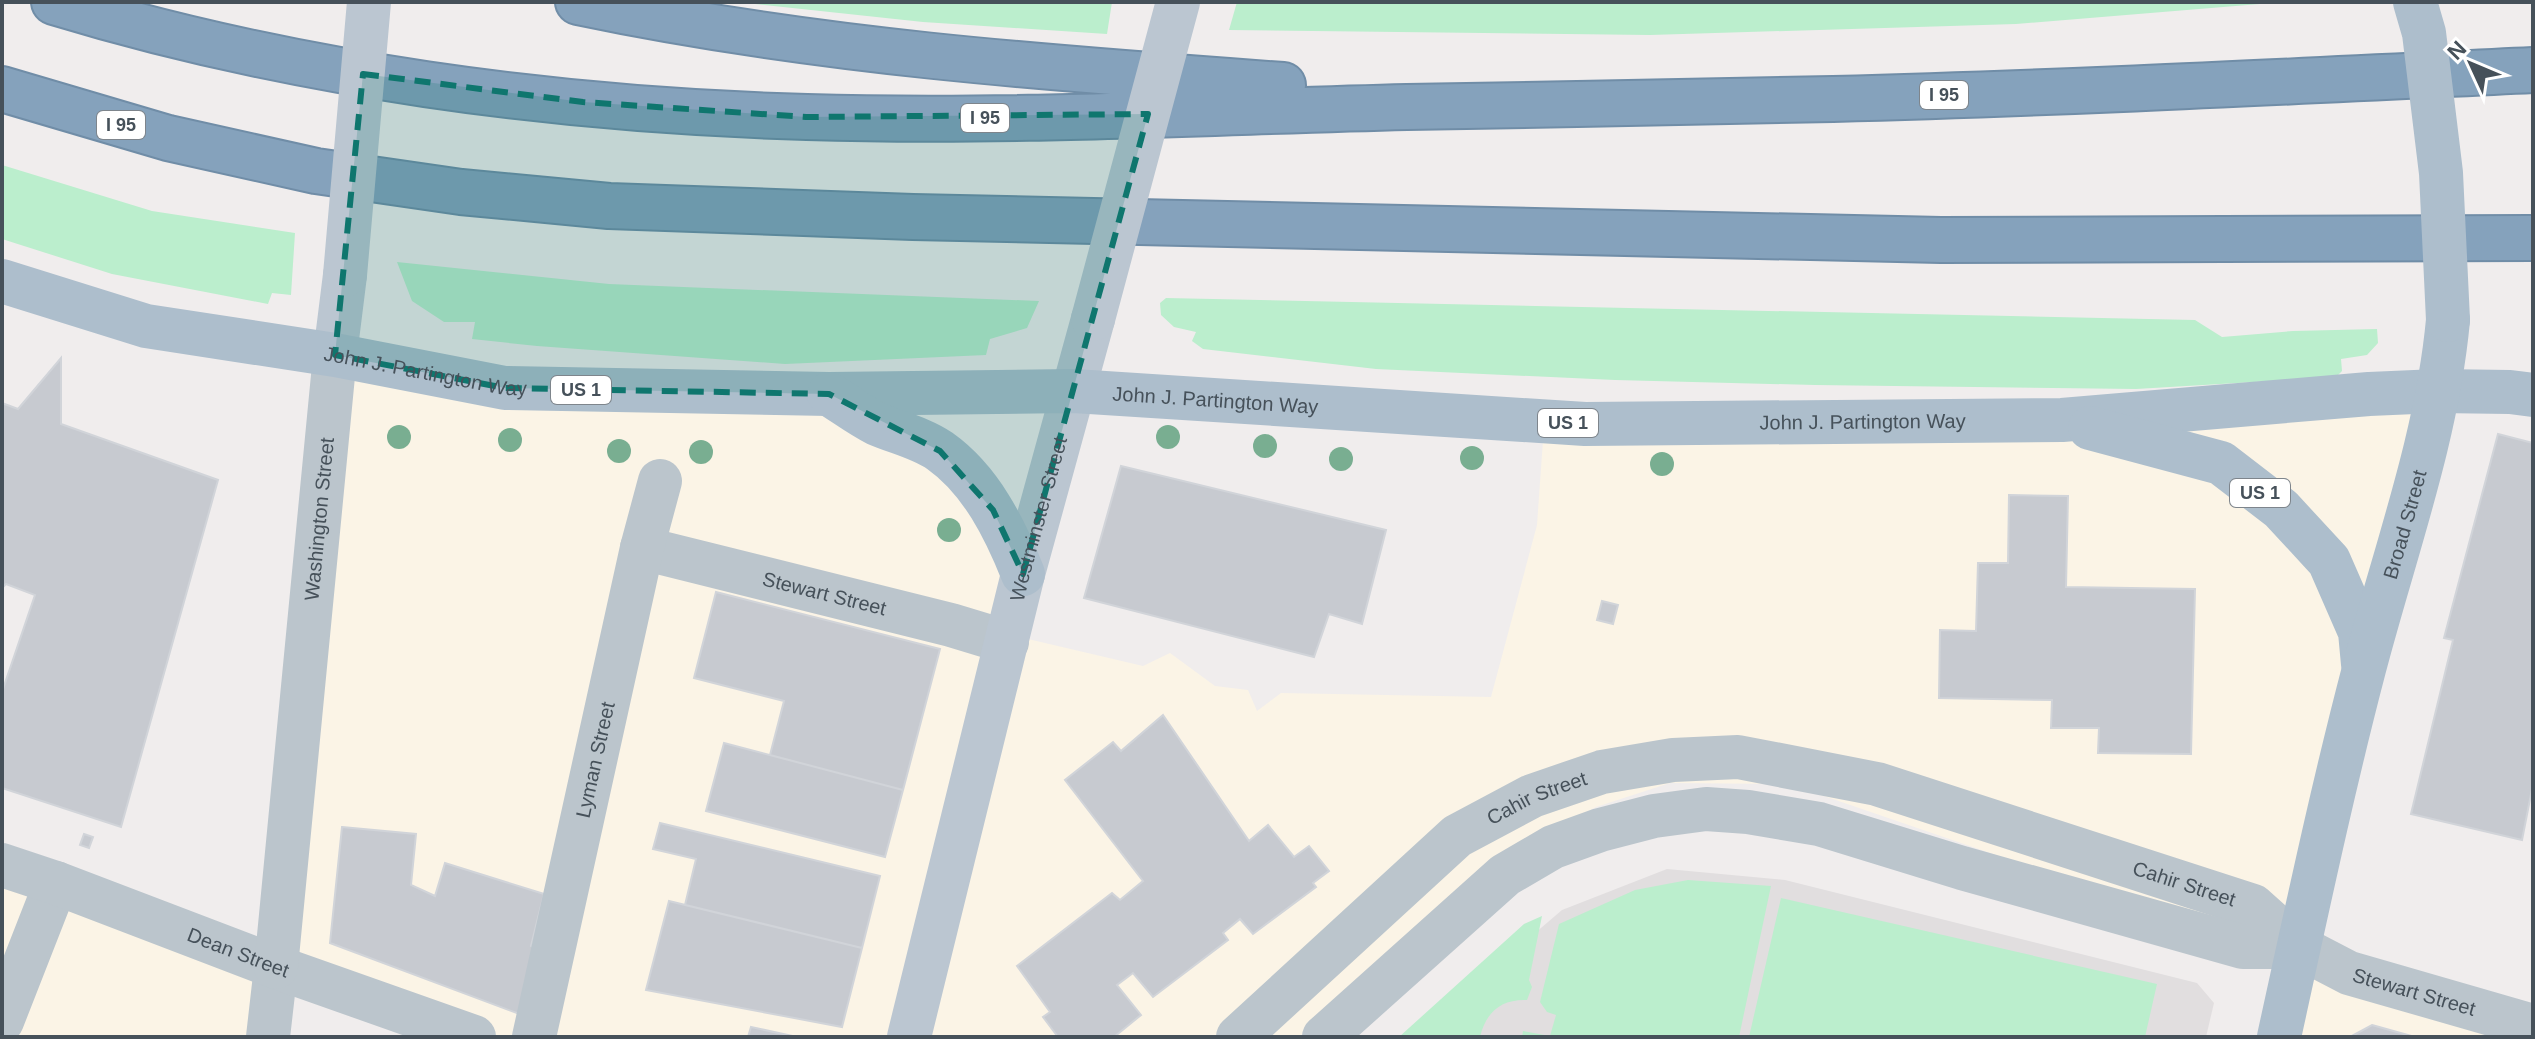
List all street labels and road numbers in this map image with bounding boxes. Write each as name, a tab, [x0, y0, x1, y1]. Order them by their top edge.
road number: I 95	[1920, 81, 1968, 109]
road number: I 95	[961, 104, 1009, 132]
road number: I 95	[97, 111, 145, 139]
street label: John J. Partington Way	[322, 342, 527, 399]
road number: US 1	[551, 376, 611, 404]
street label: John J. Partington Way	[1112, 383, 1319, 418]
road number: US 1	[1538, 409, 1598, 437]
street label: John J. Partington Way	[1759, 410, 1966, 434]
street label: Westminster Street	[1006, 434, 1071, 604]
street label: Washington Street	[300, 436, 338, 602]
street label: Broad Street	[2379, 467, 2431, 582]
road number: US 1	[2230, 479, 2290, 507]
street label: Stewart Street	[760, 567, 889, 620]
street label: Lyman Street	[572, 699, 619, 820]
street label: Cahir Street	[1483, 767, 1590, 829]
street label: Cahir Street	[2130, 857, 2239, 911]
street label: Dean Street	[184, 923, 292, 982]
street label: Stewart Street	[2350, 964, 2479, 1020]

